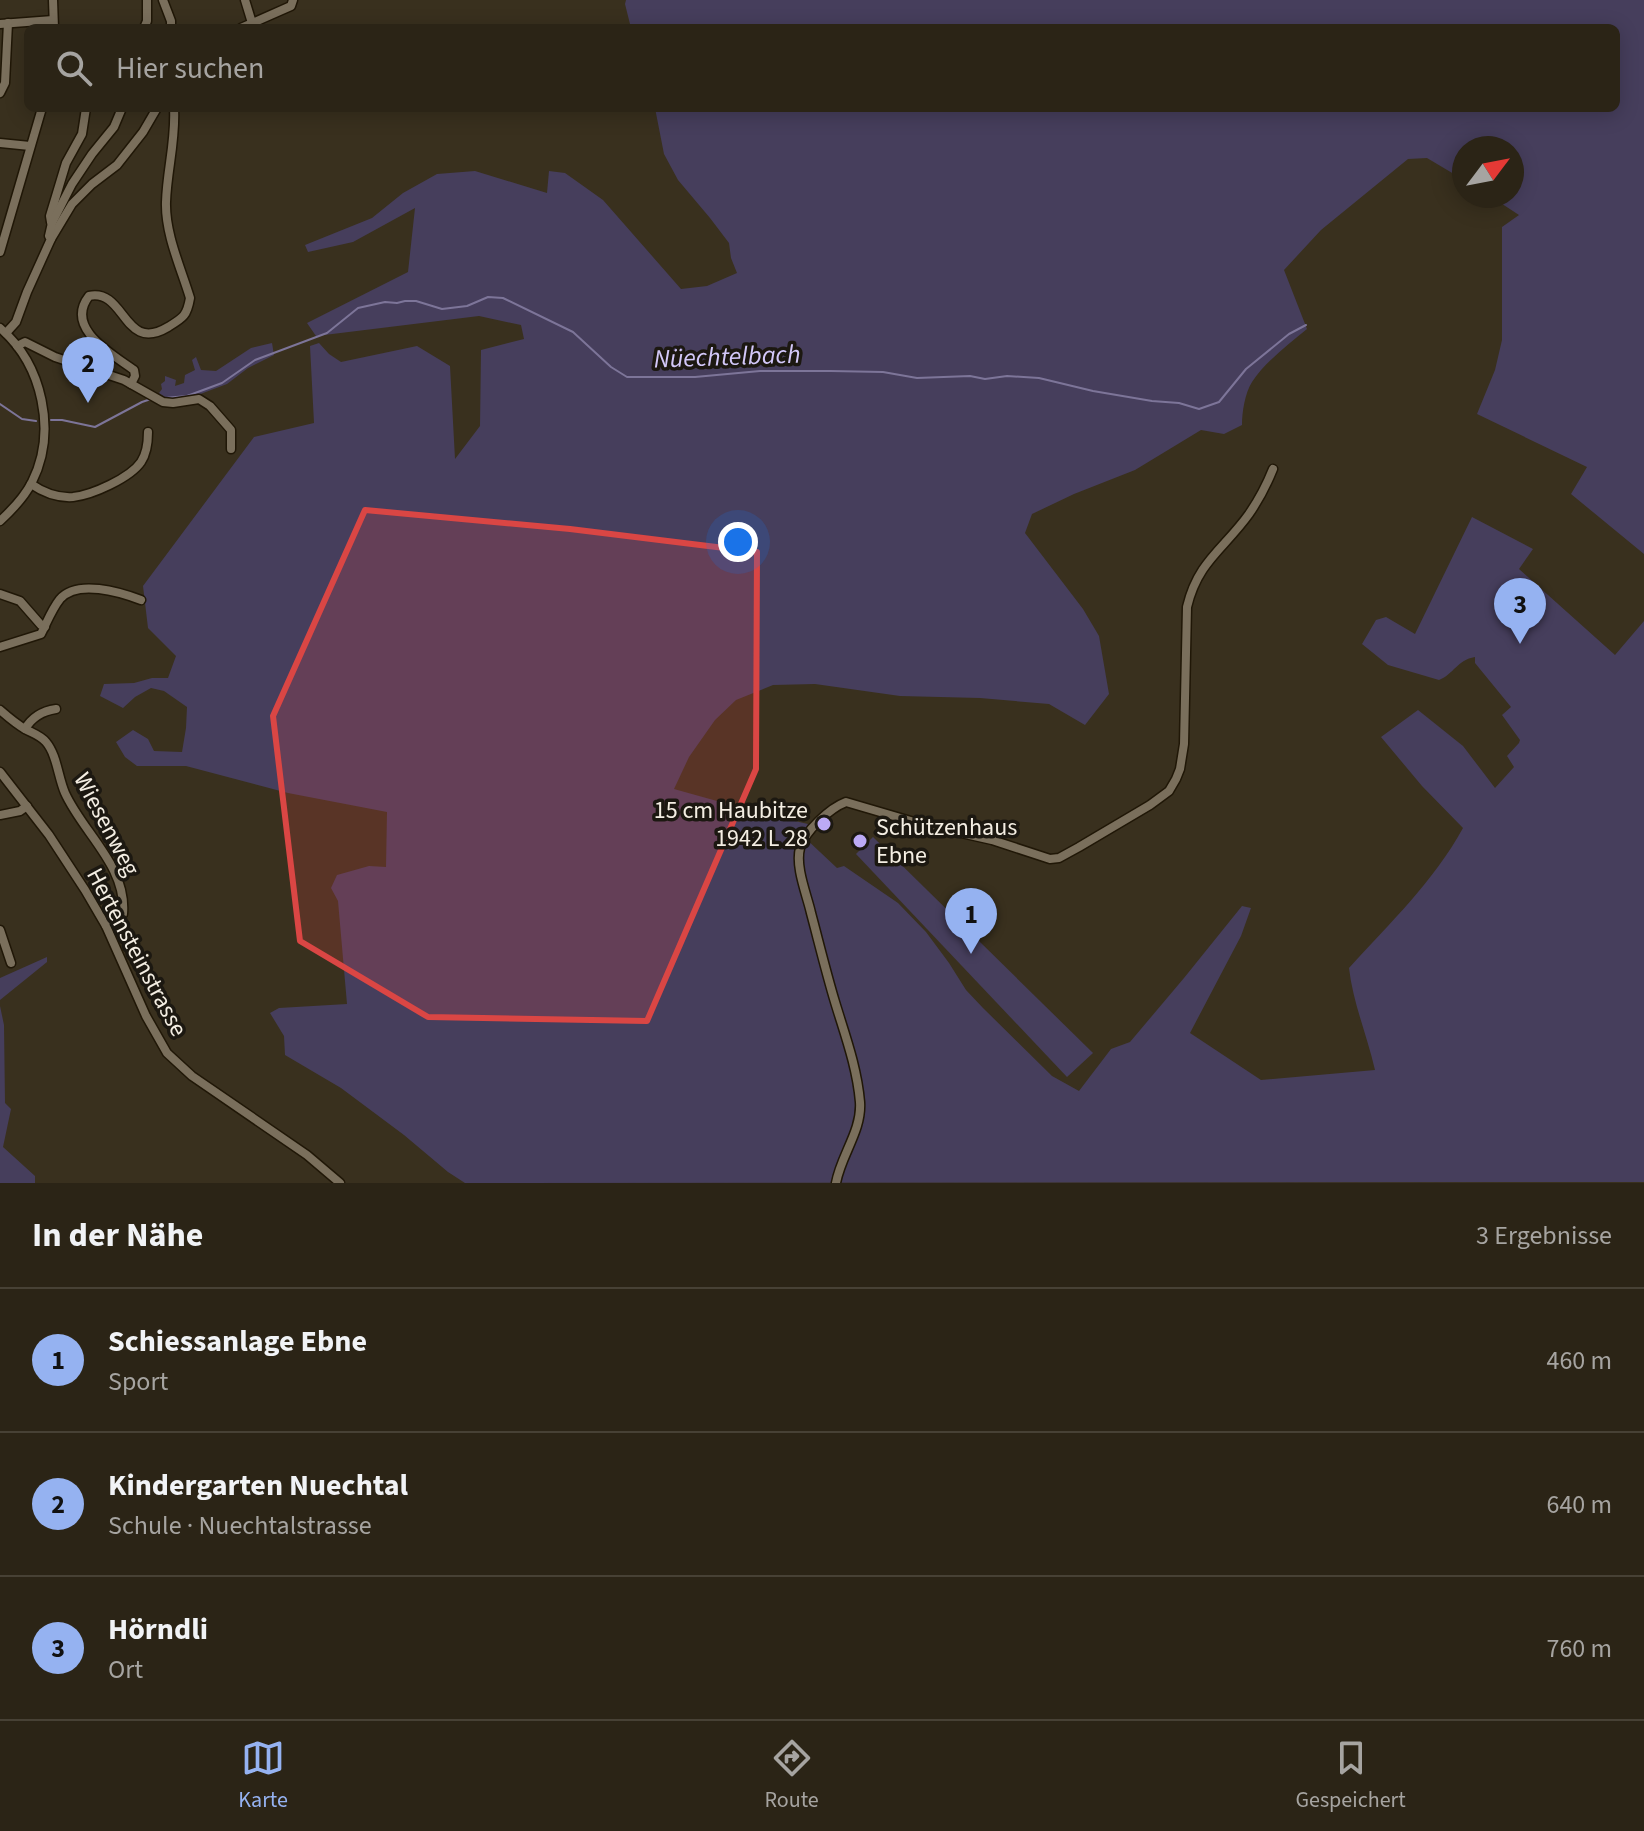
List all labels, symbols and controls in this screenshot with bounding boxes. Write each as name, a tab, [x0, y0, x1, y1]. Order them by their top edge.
search box	[24, 24, 1620, 112]
icon: search	[52, 46, 96, 90]
text: Hier suchen	[116, 47, 264, 90]
north arrow	[1452, 136, 1524, 208]
water label: Nüechtelbach	[653, 335, 801, 378]
pin: 2	[62, 337, 114, 403]
your location	[718, 522, 758, 562]
pin: 3	[1494, 578, 1546, 644]
street label: Wiesenweg	[65, 766, 148, 882]
place label: 15 cm Haubitze 1942 L 28	[654, 793, 808, 856]
place label: Schützenhaus Ebne	[876, 810, 1017, 873]
marker: 15 cm Haubitze 1942 L 28	[815, 815, 833, 833]
marker: Schützenhaus Ebne	[851, 832, 869, 850]
street label: Hertensteinstrasse	[77, 862, 196, 1043]
pin: 1	[945, 888, 997, 954]
text: In der Nähe	[32, 1211, 203, 1260]
text: 3 Ergebnisse	[1476, 1217, 1612, 1254]
text: Schiessanlage Ebne	[108, 1320, 367, 1363]
text: 1	[51, 1342, 65, 1379]
text: 460 m	[1546, 1342, 1612, 1379]
text: Sport	[108, 1363, 168, 1400]
text: Kindergarten Nuechtal	[108, 1464, 408, 1507]
text: 2	[51, 1486, 65, 1523]
text: 640 m	[1546, 1486, 1612, 1523]
text: Schule · Nuechtalstrasse	[108, 1507, 372, 1544]
text: Hörndli	[108, 1608, 208, 1651]
text: 3	[51, 1630, 65, 1667]
text: 760 m	[1546, 1630, 1612, 1667]
text: Ort	[108, 1651, 143, 1688]
tab: Karte	[238, 1736, 288, 1816]
tab: Route	[765, 1736, 819, 1816]
tab: Gespeichert	[1295, 1736, 1406, 1816]

